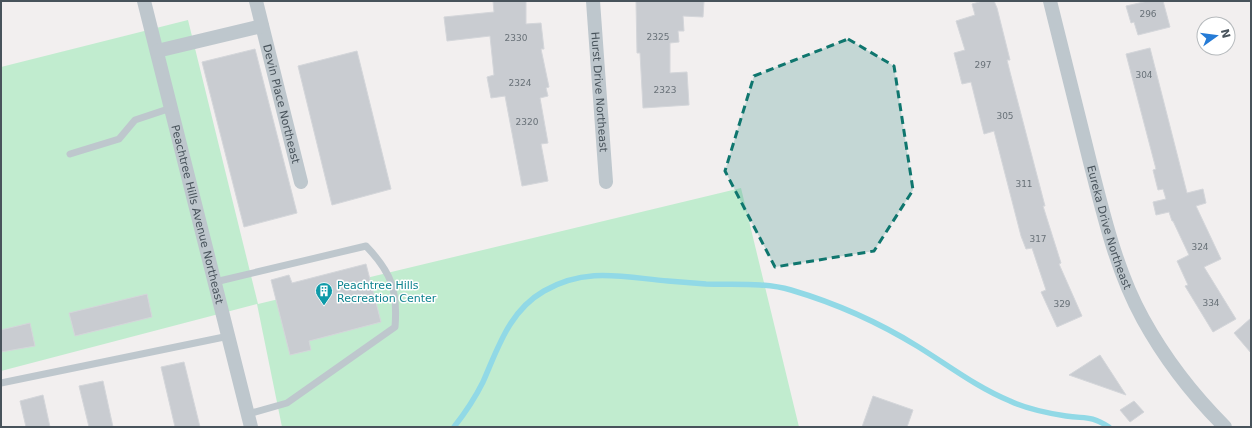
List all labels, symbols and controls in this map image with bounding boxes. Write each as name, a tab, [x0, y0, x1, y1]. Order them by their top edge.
house number: 296	[1139, 9, 1157, 19]
north arrow	[1196, 16, 1236, 56]
text: N	[1218, 28, 1233, 40]
street label: Hurst Drive Northeast	[588, 31, 610, 153]
house number: 2325	[647, 32, 669, 42]
house number: 2330	[505, 33, 528, 43]
street label: Devin Place Northeast	[260, 43, 302, 166]
house number: 297	[974, 60, 992, 70]
house number: 304	[1135, 70, 1153, 80]
house number: 2324	[509, 78, 532, 88]
house number: 2323	[654, 85, 676, 95]
house number: 305	[996, 111, 1014, 121]
house number: 2320	[516, 117, 539, 127]
street label: Peachtree Hills Avenue Northeast	[168, 124, 226, 306]
street label: Eureka Drive Northeast	[1084, 164, 1134, 292]
house number: 311	[1015, 179, 1033, 189]
house number: 317	[1029, 234, 1047, 244]
house number: 324	[1191, 242, 1209, 252]
place label: Peachtree Hills Recreation Center	[337, 279, 437, 305]
building icon: Peachtree Hills Recreation Center	[314, 281, 334, 306]
house number: 334	[1202, 298, 1220, 308]
house number: 329	[1053, 299, 1071, 309]

